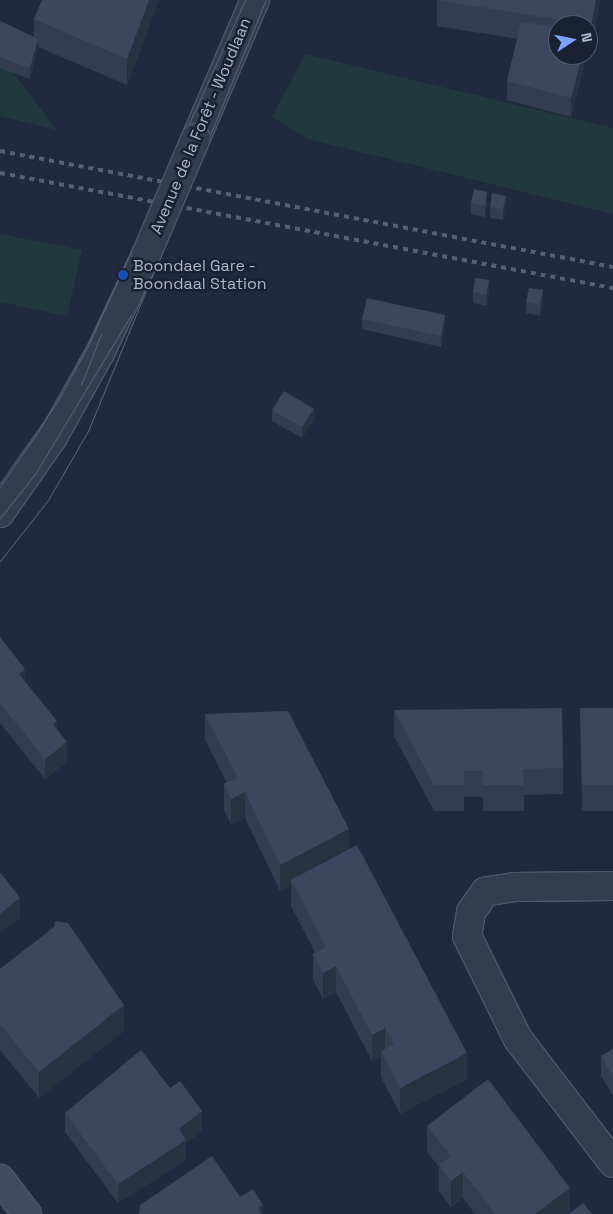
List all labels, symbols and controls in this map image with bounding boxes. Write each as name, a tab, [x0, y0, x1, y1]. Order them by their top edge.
street label: Avenue de la Forêt - Woudlaan	[146, 15, 256, 237]
north arrow	[548, 15, 598, 65]
text: N	[577, 31, 596, 44]
place label: Boondael Gare - Boondaal Station	[133, 256, 267, 294]
marker: Boondael Gare - Boondaal Station	[117, 269, 129, 281]

